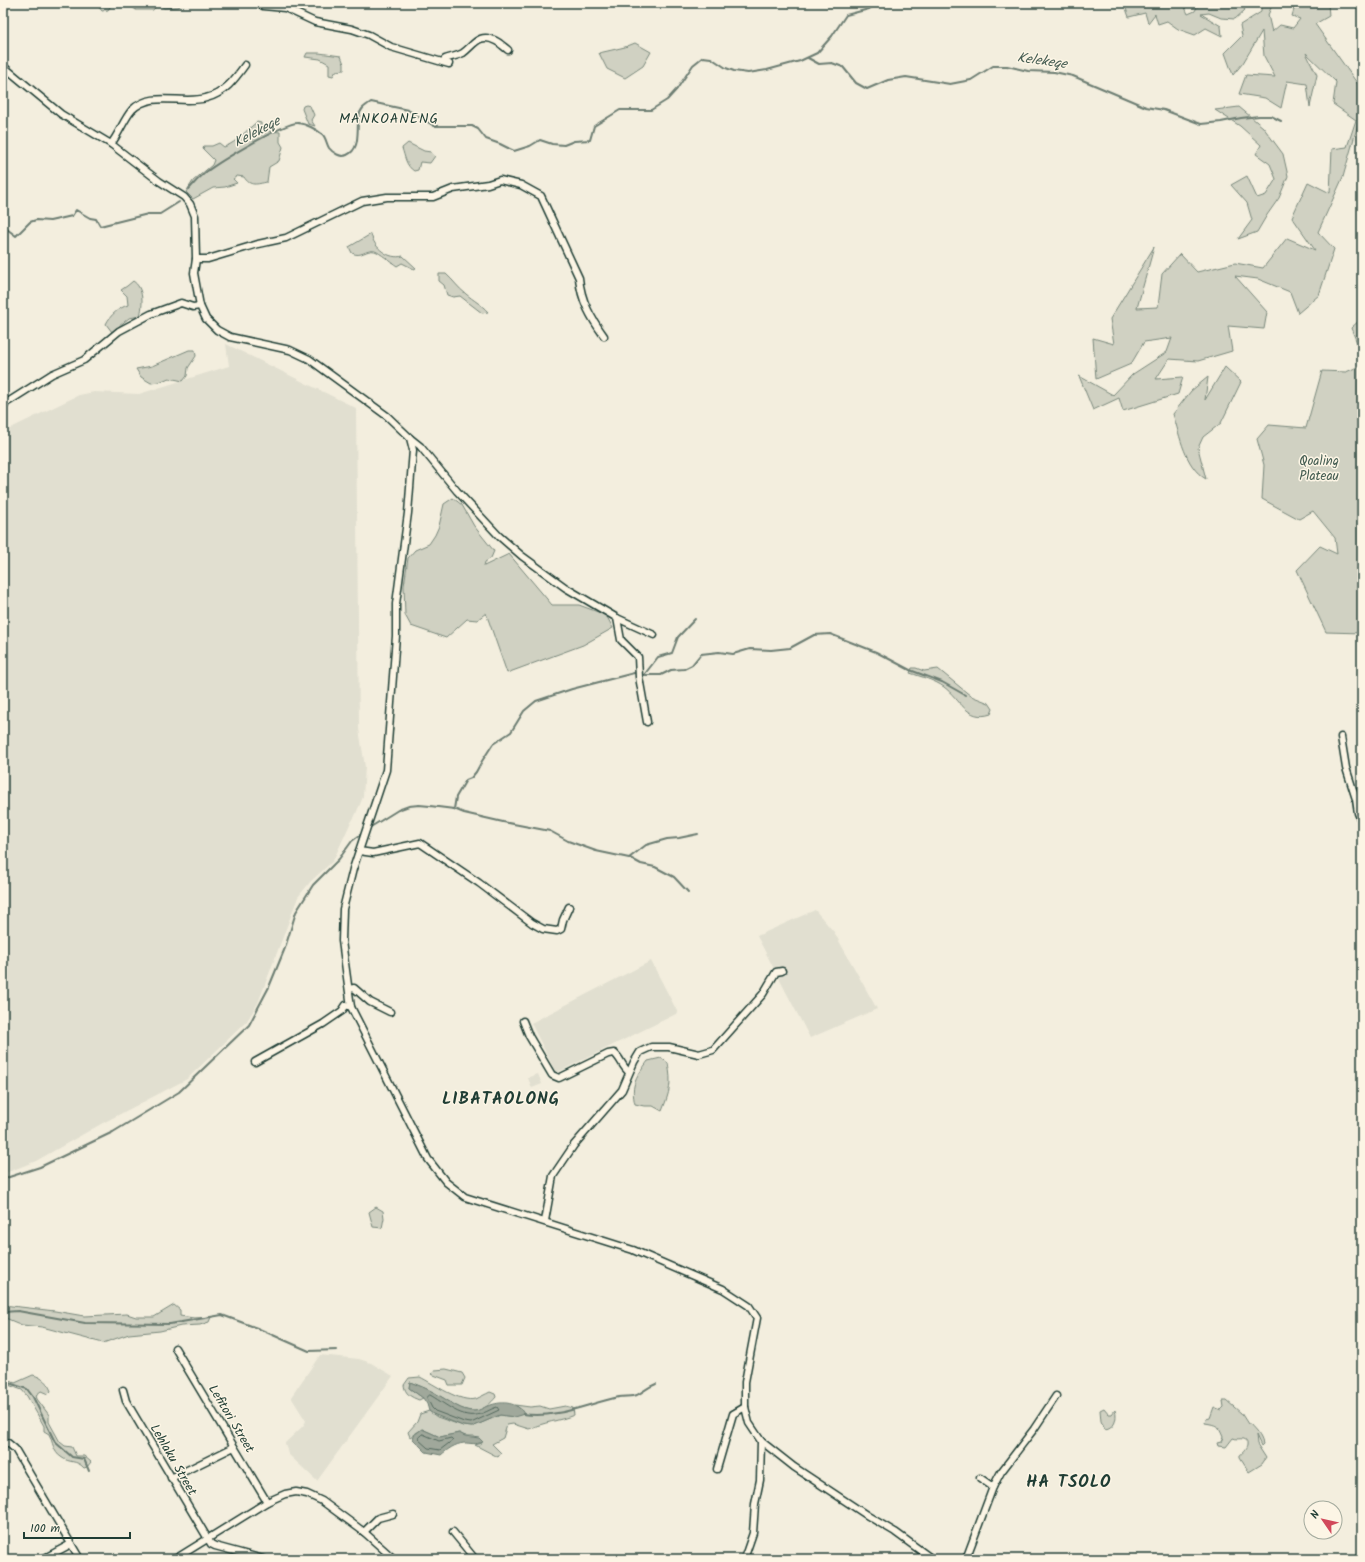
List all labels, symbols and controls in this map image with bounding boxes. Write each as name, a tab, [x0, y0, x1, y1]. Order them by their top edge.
water label: Kelekeqe	[1016, 47, 1070, 76]
district label: MANKOANENG	[339, 108, 439, 130]
water label: Kelekeqe	[230, 110, 286, 153]
park label: Qoaling Plateau	[1299, 451, 1340, 487]
district label: LIBATAOLONG	[442, 1086, 560, 1113]
street label: Lefitori Street	[202, 1381, 260, 1458]
street label: Lehlaku Street	[144, 1420, 203, 1501]
district label: HA TSOLO	[1026, 1469, 1112, 1496]
north arrow	[1303, 1500, 1343, 1540]
text: N	[1306, 1507, 1325, 1523]
scale bar	[24, 1514, 130, 1540]
text: 100 m	[30, 1519, 61, 1538]

